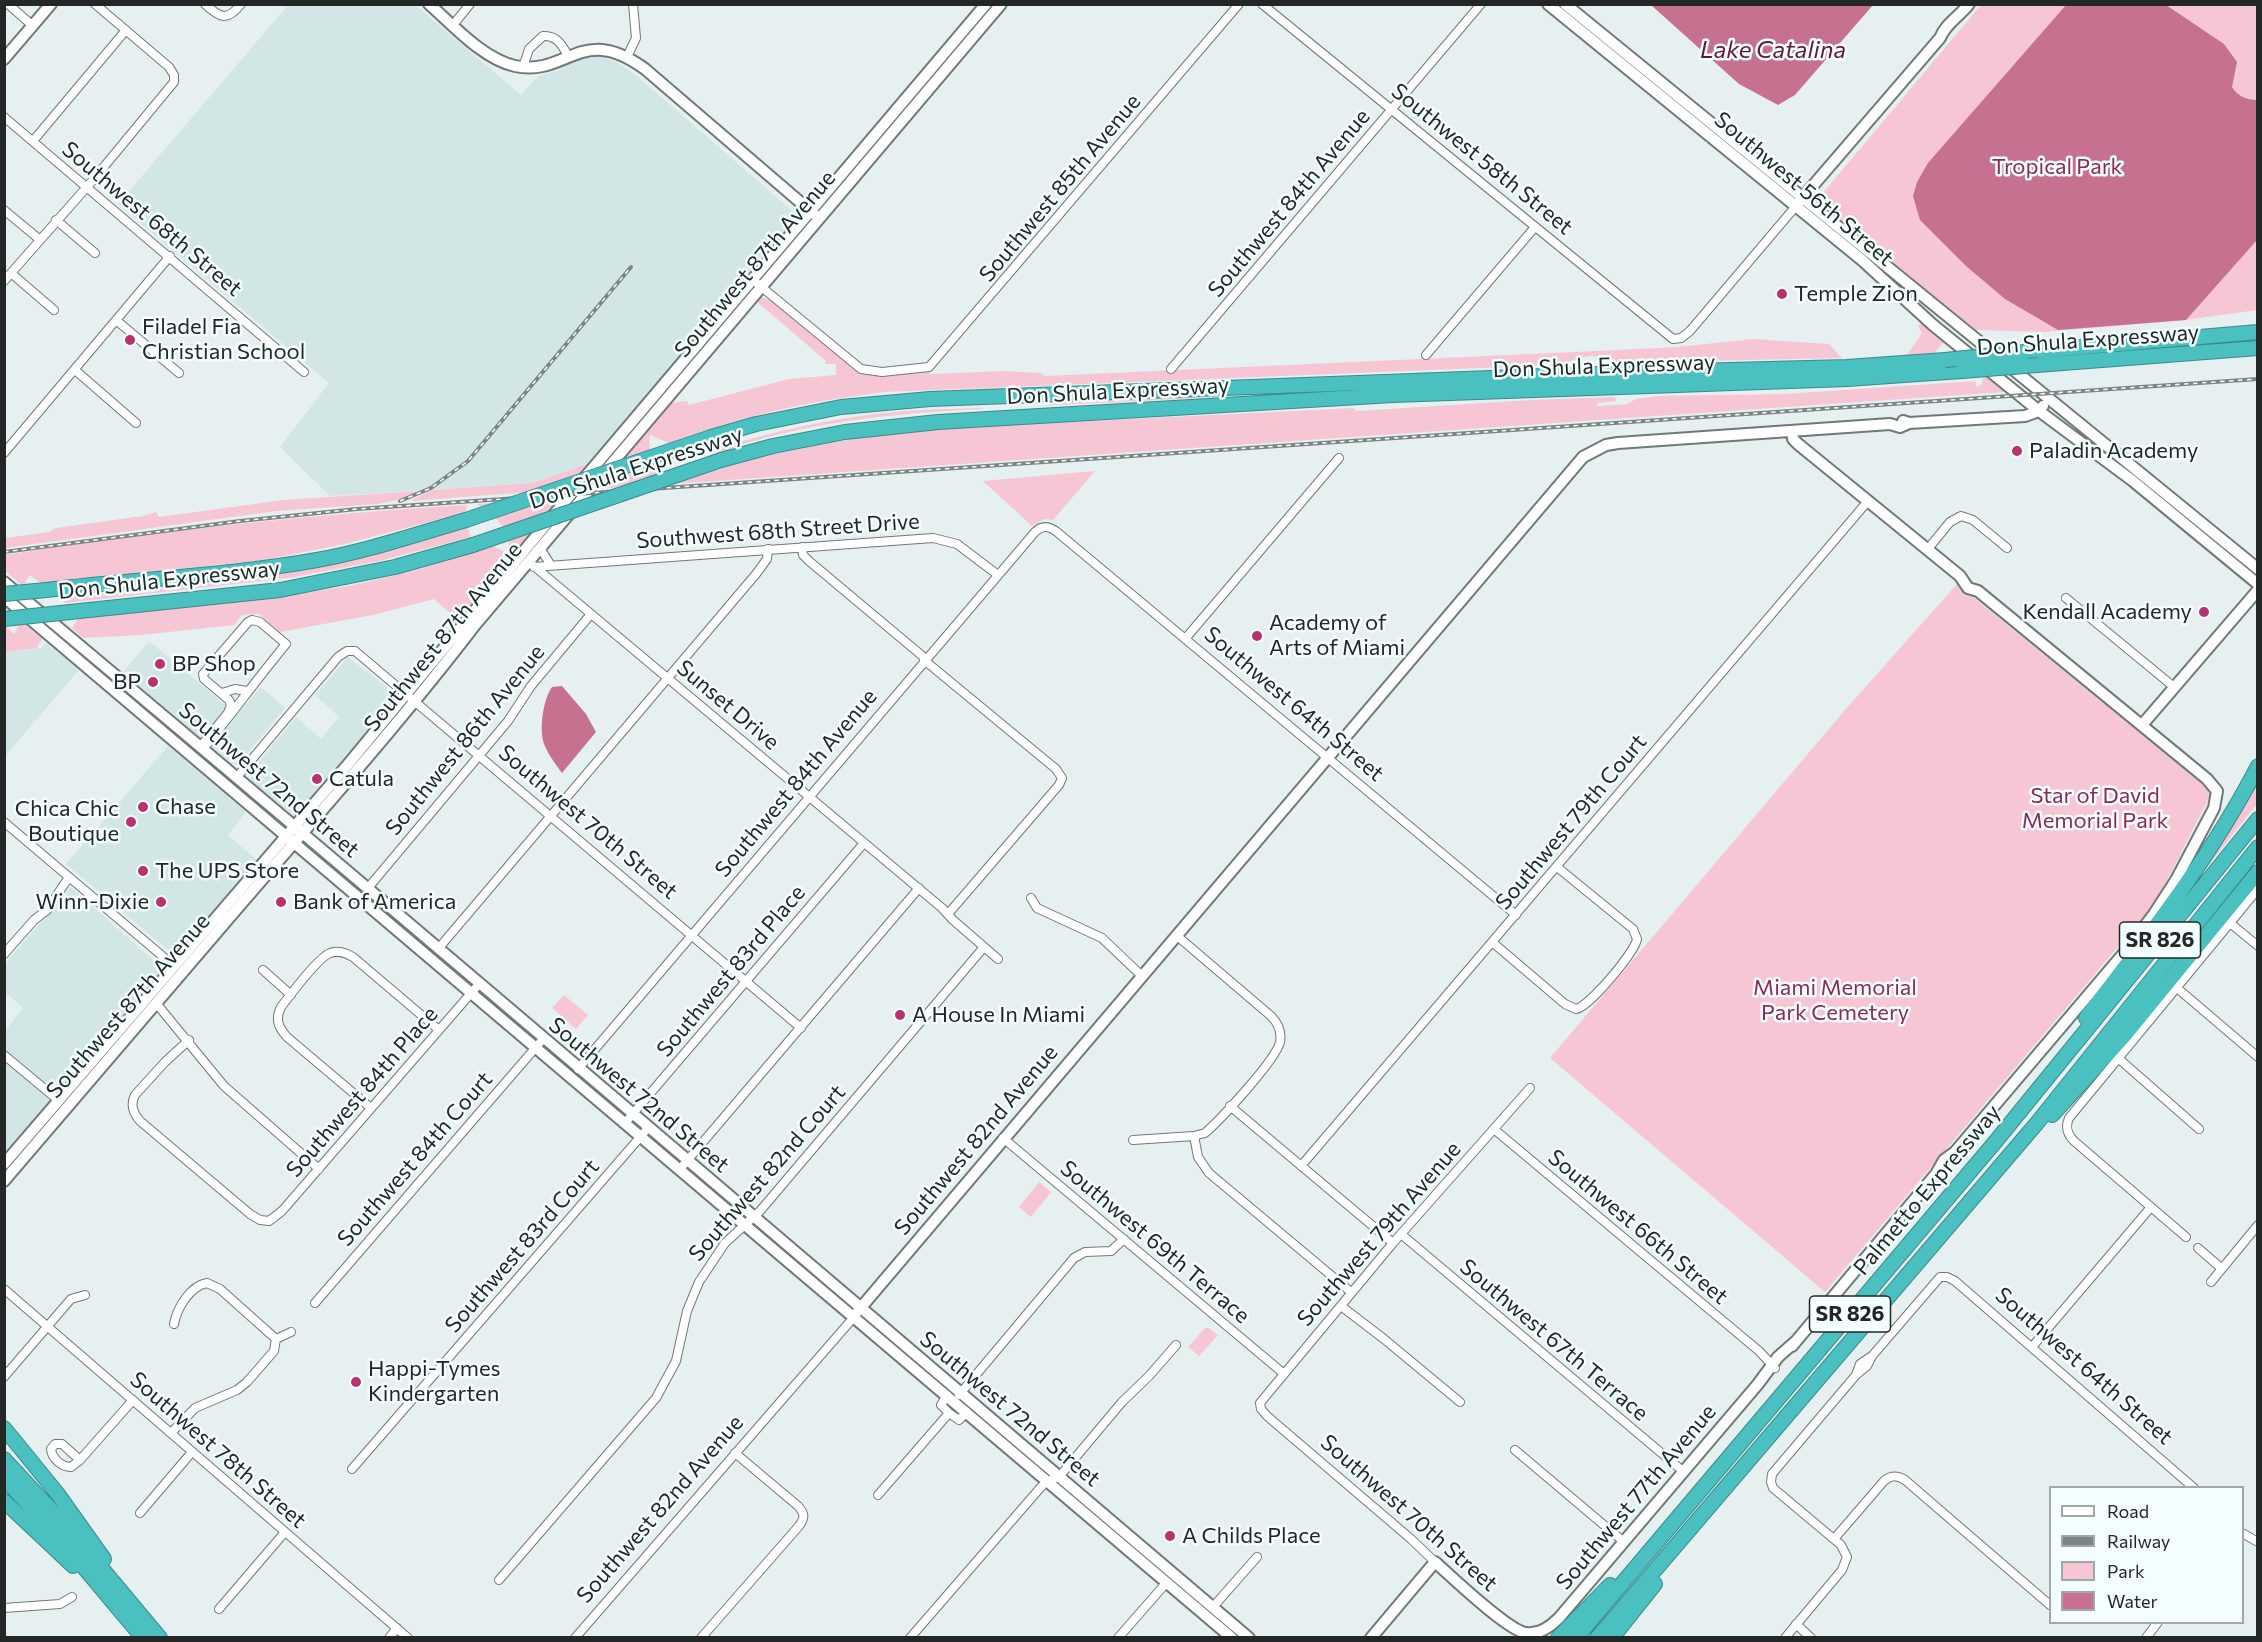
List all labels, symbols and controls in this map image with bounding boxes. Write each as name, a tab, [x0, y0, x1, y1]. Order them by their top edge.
water label: Lake Catalina	[1700, 36, 1846, 64]
street label: Southwest 58th Street	[1386, 78, 1578, 240]
street label: Southwest 85th Avenue	[974, 89, 1146, 287]
street label: Southwest 84th Avenue	[1203, 104, 1375, 302]
street label: Southwest 56th Street	[1709, 106, 1899, 272]
street label: Southwest 68th Street	[57, 136, 247, 302]
park label: Tropical Park	[1992, 154, 2122, 180]
street label: Southwest 87th Avenue	[669, 165, 841, 363]
place label: Temple Zion	[1794, 281, 1918, 307]
marker: Temple Zion	[1775, 287, 1789, 301]
place label: Filadel Fia Christian School	[142, 314, 305, 366]
street label: Don Shula Expressway	[1976, 319, 2200, 361]
marker: Filadel Fia Christian School	[123, 333, 137, 347]
street label: Don Shula Expressway	[1492, 349, 1716, 383]
street label: Don Shula Expressway	[1006, 372, 1230, 410]
street label: Don Shula Expressway	[526, 421, 746, 515]
place label: Paladin Academy	[2029, 438, 2198, 464]
marker: Paladin Academy	[2010, 444, 2024, 458]
street label: Southwest 68th Street Drive	[636, 508, 920, 554]
street label: Southwest 87th Avenue	[359, 537, 527, 737]
street label: Don Shula Expressway	[57, 555, 281, 605]
place label: Kendall Academy	[2023, 599, 2192, 625]
marker: Kendall Academy	[2197, 605, 2211, 619]
place label: Academy of Arts of Miami	[1269, 610, 1405, 662]
street label: Southwest 64th Street	[1199, 621, 1389, 787]
marker: Academy of Arts of Miami	[1250, 629, 1264, 643]
street label: Southwest 86th Avenue	[380, 639, 550, 841]
place label: BP Shop	[172, 651, 256, 677]
street label: Sunset Drive	[671, 655, 785, 755]
marker: BP Shop	[153, 657, 167, 671]
place label: BP	[113, 669, 141, 695]
marker: BP	[146, 675, 160, 689]
street label: Southwest 84th Avenue	[710, 684, 882, 882]
street label: Southwest 72nd Street	[173, 697, 365, 863]
street label: Southwest 79th Court	[1490, 729, 1652, 915]
street label: Southwest 70th Street	[493, 739, 683, 905]
place label: Catula	[329, 766, 394, 792]
marker: Catula	[310, 772, 324, 786]
park label: Star of David Memorial Park	[2022, 783, 2168, 834]
place label: Chase	[155, 794, 216, 820]
place label: Chica Chic Boutique	[15, 796, 119, 848]
marker: Chase	[136, 800, 150, 814]
marker: Chica Chic Boutique	[124, 815, 138, 829]
place label: The UPS Store	[155, 858, 299, 884]
marker: The UPS Store	[136, 864, 150, 878]
street label: Southwest 83rd Place	[651, 880, 811, 1062]
place label: Winn-Dixie	[36, 889, 149, 915]
place label: Bank of America	[293, 889, 456, 915]
marker: Winn-Dixie	[154, 895, 168, 909]
marker: Bank of America	[274, 895, 288, 909]
street label: Southwest 87th Avenue	[41, 908, 215, 1104]
road number: SR 826	[2120, 922, 2200, 958]
park label: Miami Memorial Park Cemetery	[1753, 975, 1917, 1026]
street label: Southwest 84th Place	[281, 1001, 443, 1183]
place label: A House In Miami	[912, 1002, 1085, 1028]
marker: A House In Miami	[893, 1008, 907, 1022]
street label: Southwest 72nd Street	[543, 1012, 735, 1178]
street label: Southwest 82nd Avenue	[889, 1040, 1063, 1240]
street label: Southwest 84th Court	[332, 1066, 498, 1252]
street label: Southwest 82nd Court	[683, 1079, 851, 1267]
street label: Palmetto Expressway	[1848, 1099, 2006, 1281]
street label: Southwest 79th Avenue	[1292, 1136, 1466, 1332]
street label: Southwest 66th Street	[1543, 1144, 1733, 1310]
street label: Southwest 83rd Court	[439, 1154, 605, 1338]
street label: Southwest 69th Terrace	[1055, 1155, 1255, 1329]
street label: Southwest 67th Terrace	[1454, 1253, 1654, 1427]
street label: Southwest 64th Street	[1990, 1282, 2178, 1450]
road number: SR 826	[1810, 1296, 1890, 1332]
street label: Southwest 72nd Street	[914, 1326, 1106, 1492]
place label: Happi-Tymes Kindergarten	[368, 1356, 501, 1408]
street label: Southwest 78th Street	[125, 1366, 311, 1534]
marker: Happi-Tymes Kindergarten	[349, 1375, 363, 1389]
street label: Southwest 77th Avenue	[1551, 1399, 1721, 1595]
street label: Southwest 82nd Avenue	[571, 1410, 749, 1608]
street label: Southwest 70th Street	[1315, 1429, 1503, 1597]
legend	[2049, 1486, 2244, 1624]
text: Road	[2107, 1500, 2149, 1522]
place label: A Childs Place	[1182, 1523, 1321, 1549]
marker: A Childs Place	[1163, 1529, 1177, 1543]
text: Railway	[2107, 1530, 2170, 1552]
text: Park	[2107, 1560, 2145, 1582]
text: Water	[2107, 1590, 2158, 1612]

